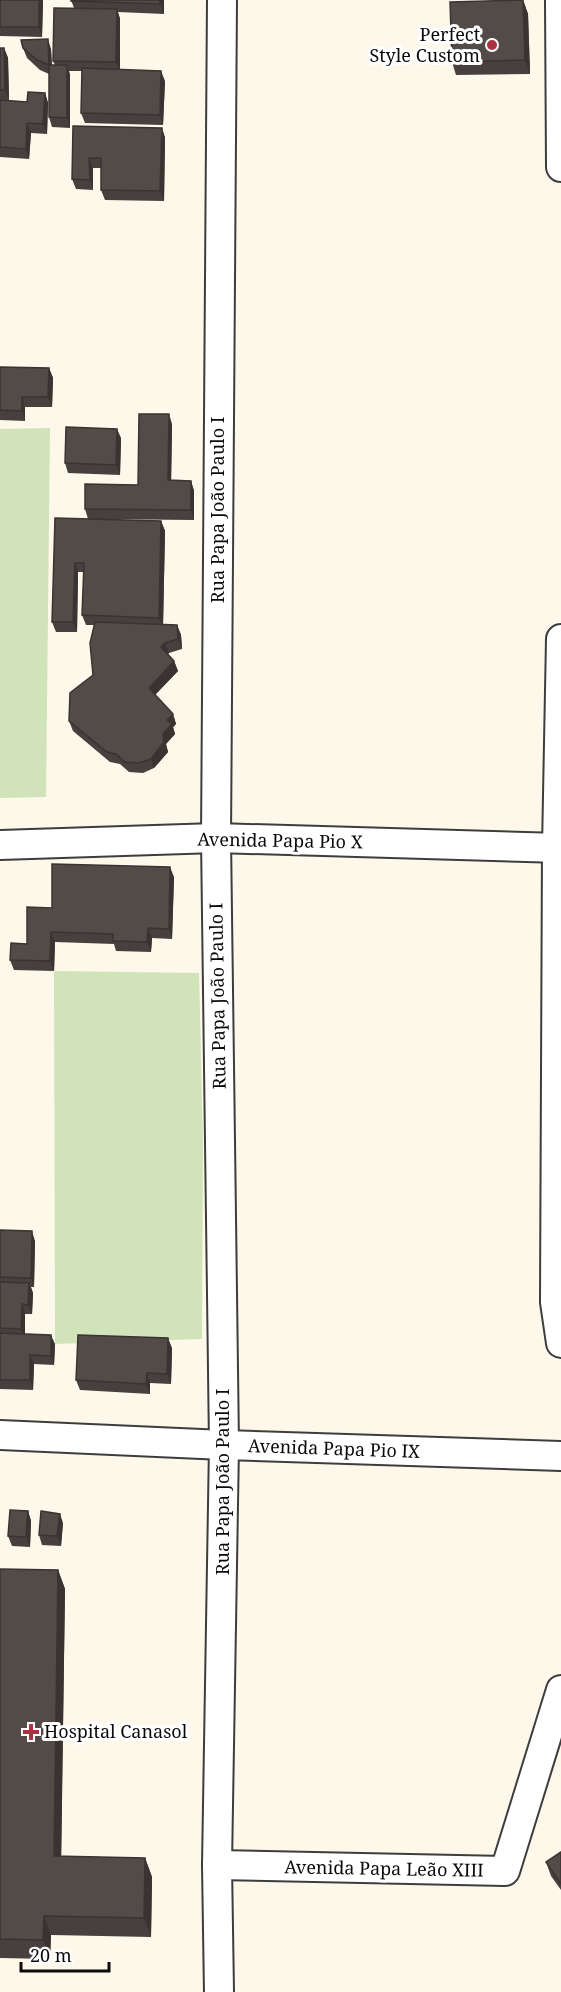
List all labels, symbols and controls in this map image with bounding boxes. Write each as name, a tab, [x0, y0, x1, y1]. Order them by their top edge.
place label: Perfect Style Custom	[369, 22, 480, 67]
marker: Perfect Style Custom	[485, 38, 499, 52]
street label: Rua Papa João Paulo I	[205, 417, 229, 603]
street label: Avenida Papa Pio X	[197, 827, 363, 853]
street label: Rua Papa João Paulo I	[203, 903, 231, 1090]
street label: Rua Papa João Paulo I	[210, 1389, 234, 1575]
street label: Avenida Papa Pio IX	[248, 1433, 420, 1463]
place label: Hospital Canasol	[44, 1719, 188, 1743]
marker: Hospital Canasol	[22, 1723, 40, 1741]
street label: Avenida Papa Leão XIII	[284, 1854, 484, 1882]
scale bar	[21, 1935, 110, 1973]
text: 20 m	[30, 1943, 72, 1967]

